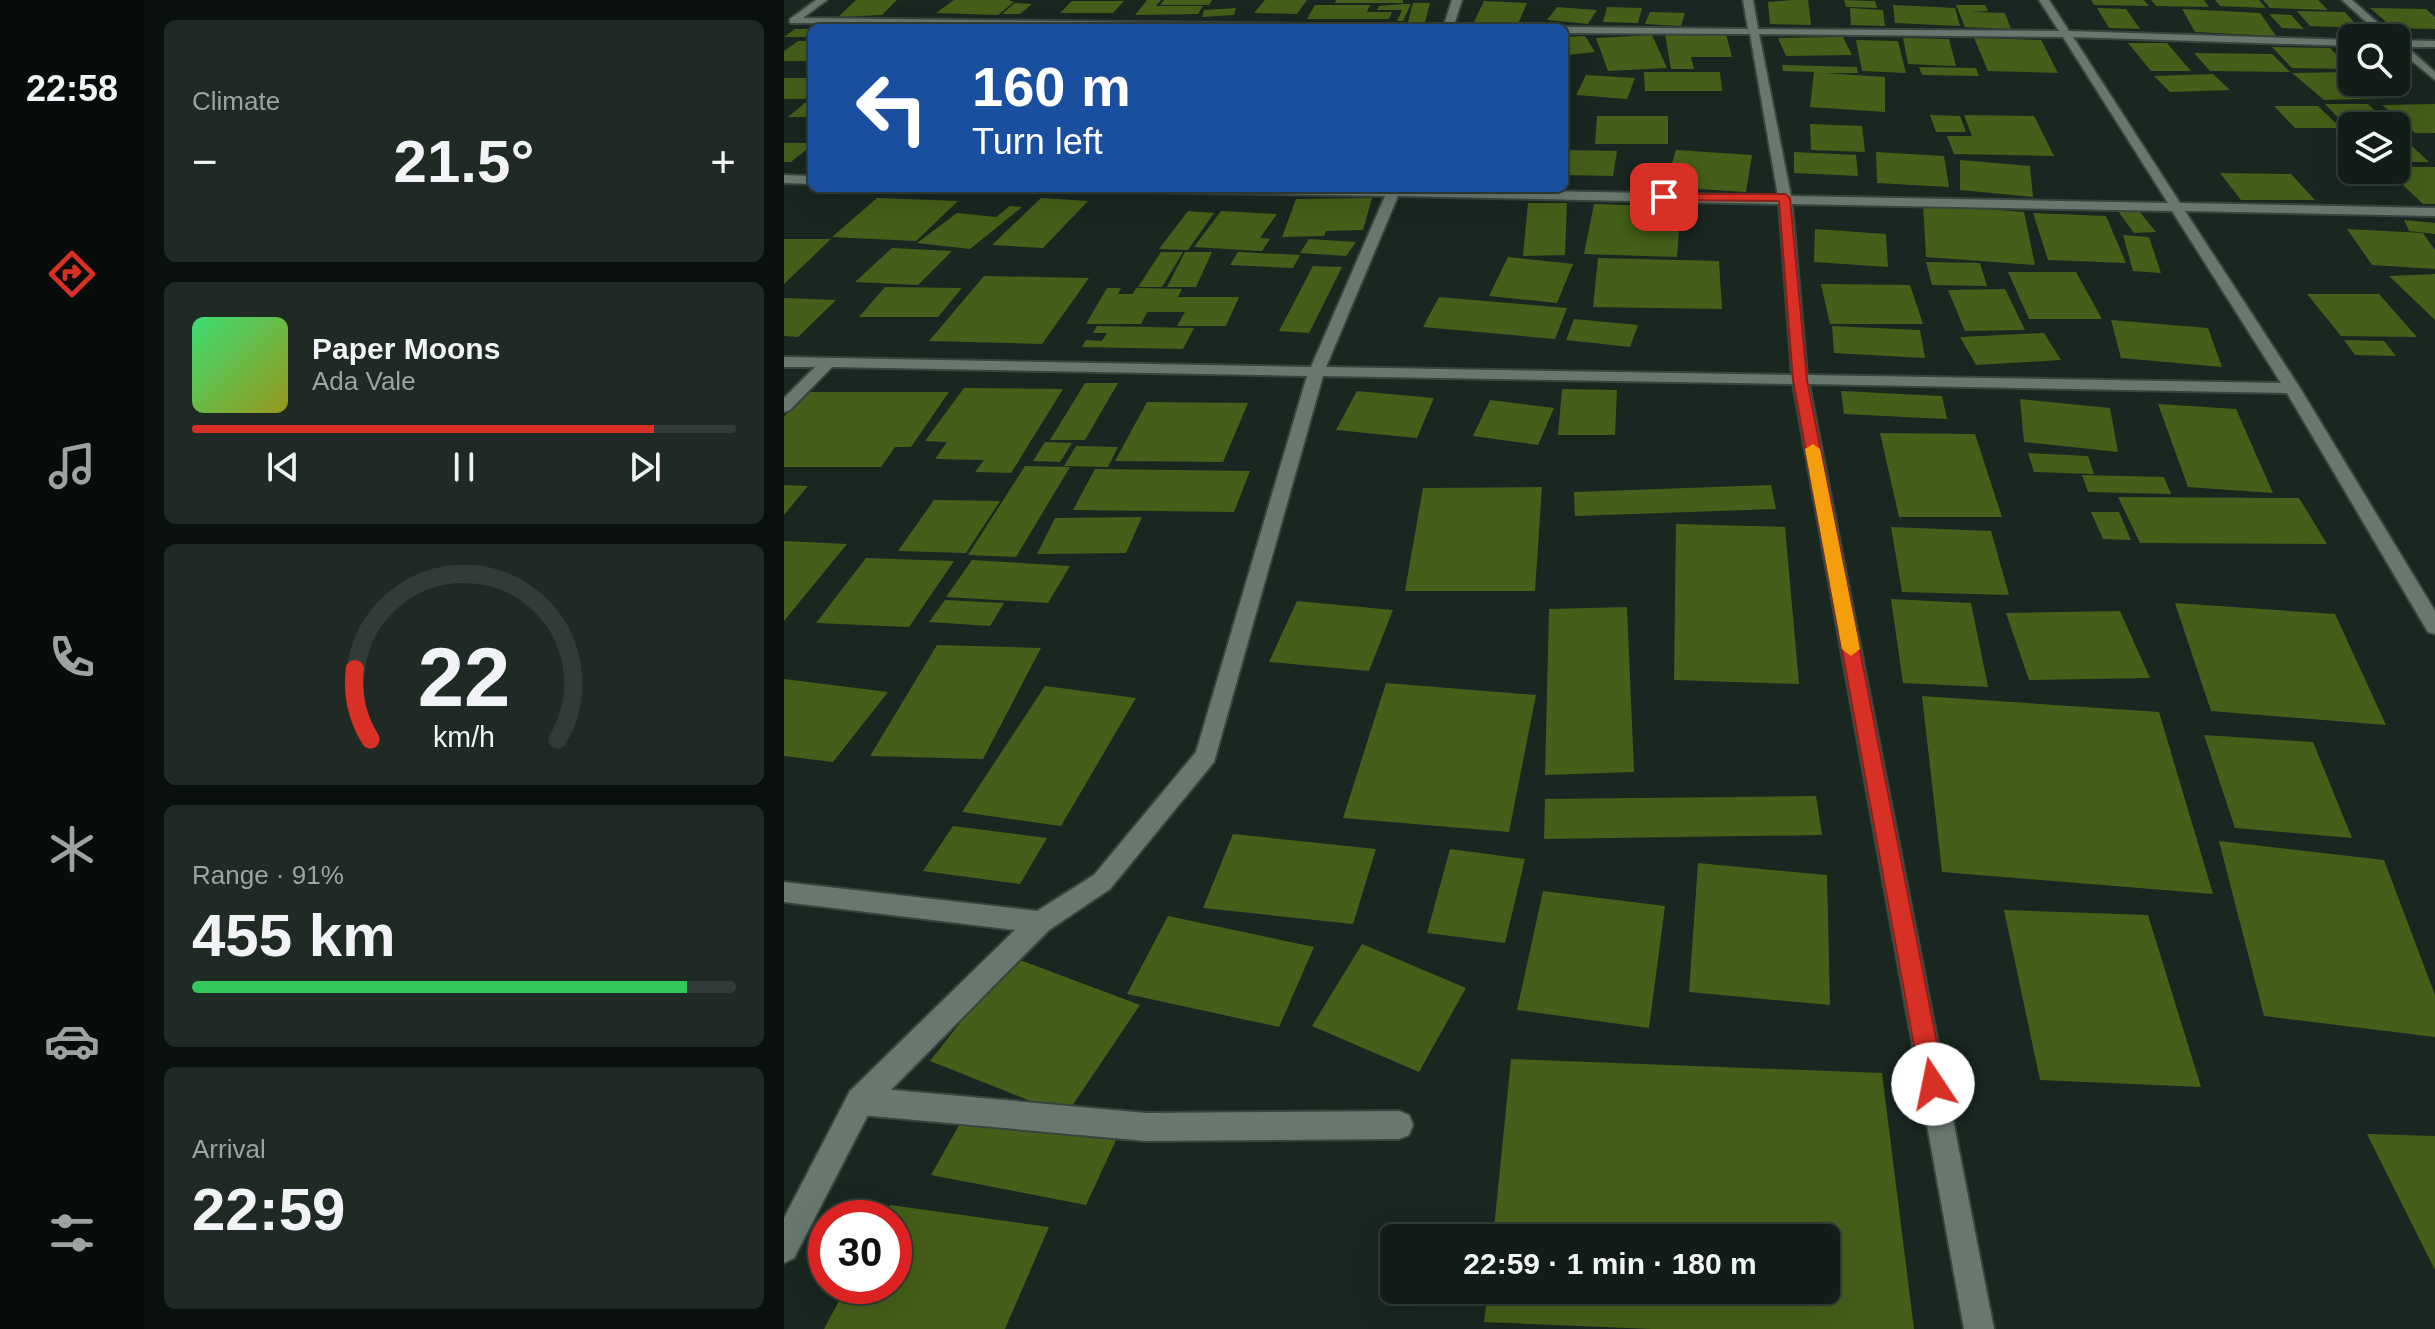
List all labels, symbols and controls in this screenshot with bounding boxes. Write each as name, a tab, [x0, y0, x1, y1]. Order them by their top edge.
map controls	[2338, 24, 2410, 184]
button: search	[2338, 24, 2410, 96]
text: 160 m	[972, 55, 1131, 118]
icon: left	[840, 56, 944, 160]
text: 22:58	[26, 68, 118, 109]
text: Climate	[192, 86, 280, 116]
button: layers	[2338, 112, 2410, 184]
text: Turn left	[972, 121, 1103, 162]
text: 21.5°	[394, 128, 534, 195]
text: −	[192, 137, 218, 186]
text: +	[710, 137, 736, 186]
pin	[1630, 163, 1698, 231]
icon: arrive	[1642, 175, 1686, 219]
icon: directions	[44, 246, 100, 302]
text: Paper Moons	[312, 332, 500, 365]
text: Ada Vale	[312, 366, 416, 396]
icon: music	[44, 438, 100, 494]
icon: previous	[261, 445, 305, 489]
icon: pause	[442, 445, 486, 489]
icon: next	[623, 445, 667, 489]
icon: phone	[44, 629, 100, 685]
text: 22	[418, 631, 510, 724]
text: km/h	[433, 722, 495, 754]
icon: climate	[44, 821, 100, 877]
text: Range · 91%	[192, 860, 344, 890]
text: 455 km	[192, 902, 396, 969]
icon: car	[44, 1013, 100, 1069]
position arrow	[1891, 1042, 1975, 1126]
text: Arrival	[192, 1134, 266, 1164]
text: 22:59	[192, 1176, 345, 1243]
speed limit sign: 30	[808, 1200, 912, 1304]
icon: filters	[44, 1205, 100, 1261]
text: 22:59 · 1 min · 180 m	[1463, 1247, 1757, 1280]

